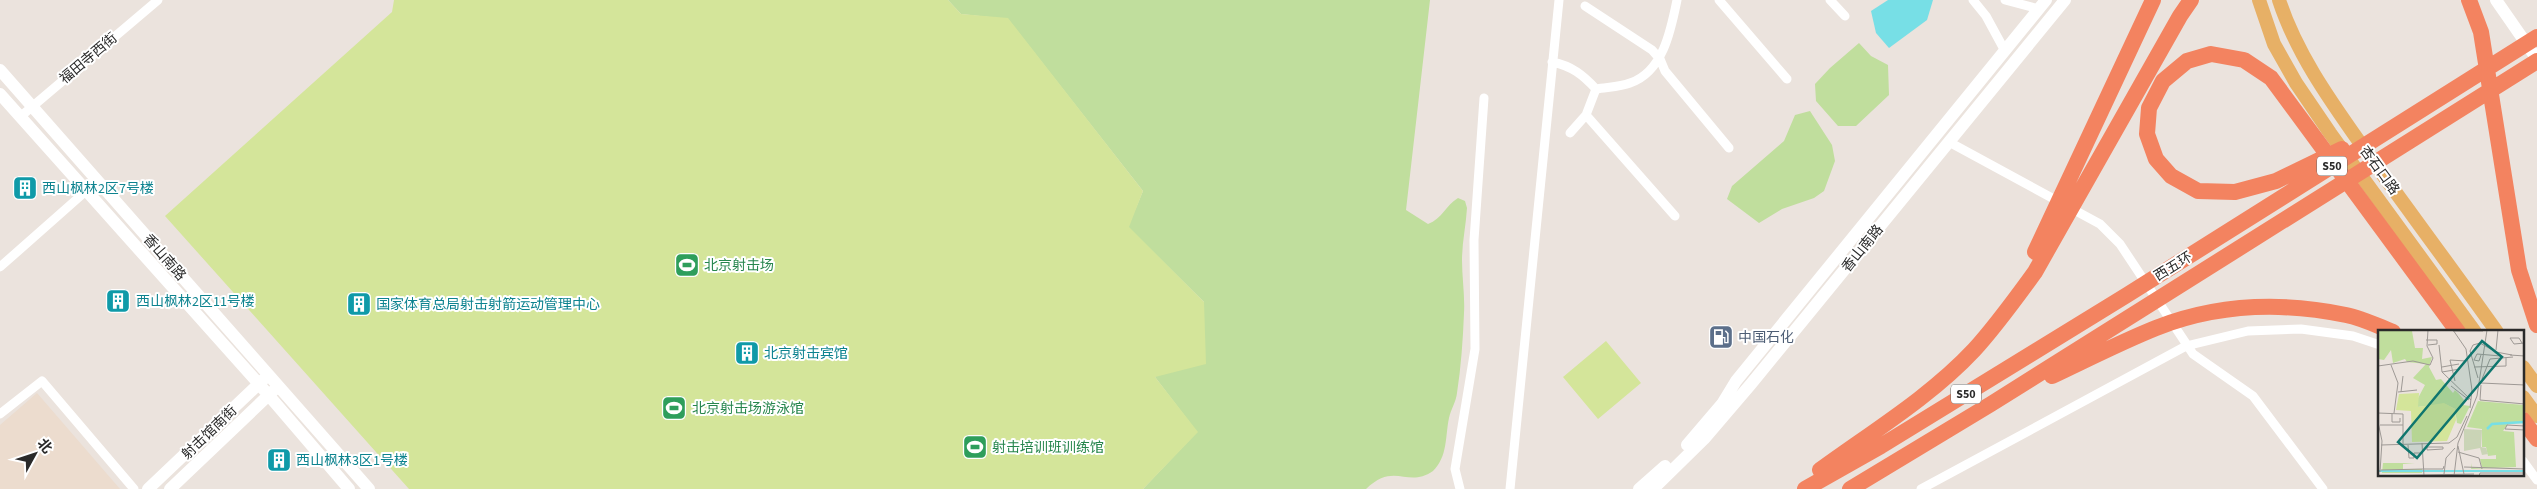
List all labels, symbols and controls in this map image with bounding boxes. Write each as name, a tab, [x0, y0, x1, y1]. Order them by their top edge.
street label: 福田寺西街	[55, 29, 122, 89]
street label: 杏石口路	[2355, 142, 2404, 199]
road number: S50	[2317, 157, 2347, 176]
building icon: 西山枫林2区7号楼	[12, 175, 38, 201]
place label: 西山枫林2区7号楼	[42, 179, 154, 199]
street label: 香山南路	[1837, 221, 1888, 277]
street label: 香山南路	[138, 230, 190, 285]
street label: 西五环	[2150, 247, 2197, 286]
sports icon: 北京射击场	[674, 252, 700, 278]
place label: 北京射击场	[704, 256, 774, 276]
building icon: 西山枫林2区11号楼	[105, 288, 131, 314]
building icon: 国家体育总局射击射箭运动管理中心	[346, 291, 372, 317]
place label: 西山枫林2区11号楼	[136, 292, 255, 312]
place label: 国家体育总局射击射箭运动管理中心	[376, 295, 600, 315]
fuel station icon: 中国石化	[1708, 324, 1734, 350]
place label: 中国石化	[1738, 328, 1794, 348]
inset map	[2378, 330, 2524, 476]
building icon: 北京射击宾馆	[734, 340, 760, 366]
place label: 北京射击宾馆	[764, 344, 848, 364]
road number: S50	[1951, 384, 1981, 404]
sports icon: 北京射击场游泳馆	[661, 395, 687, 421]
place label: 北京射击场游泳馆	[692, 399, 804, 419]
street label: 射击馆南街	[178, 401, 242, 464]
north arrow	[10, 429, 60, 479]
text: 北	[32, 434, 56, 458]
sports icon: 射击培训班训练馆	[962, 434, 988, 460]
place label: 射击培训班训练馆	[992, 438, 1104, 458]
building icon: 西山枫林3区1号楼	[266, 447, 292, 473]
place label: 西山枫林3区1号楼	[296, 451, 408, 471]

